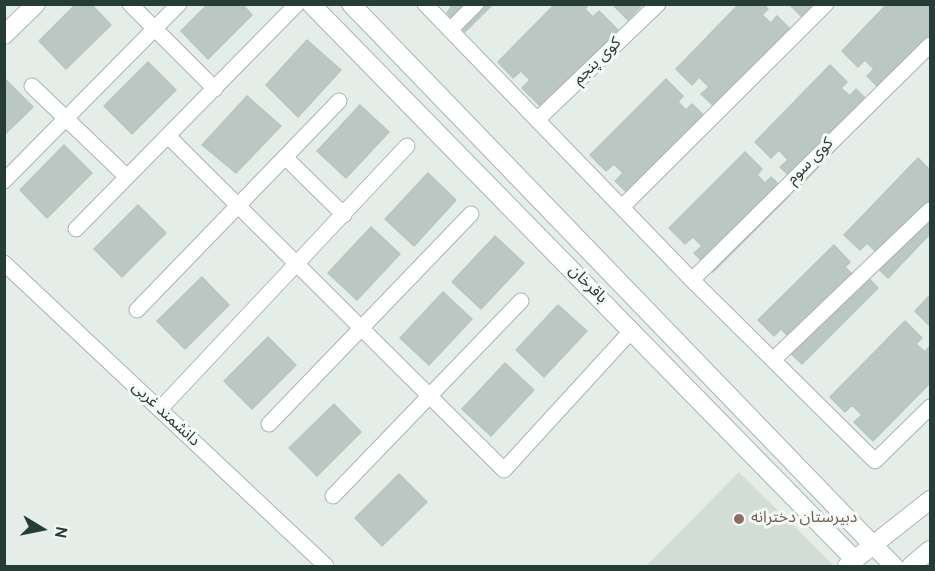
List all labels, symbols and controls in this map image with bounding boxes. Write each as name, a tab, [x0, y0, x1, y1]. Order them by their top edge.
street label: کوی پنجم	[570, 34, 626, 90]
street label: کوی سوم	[784, 135, 838, 189]
street label: باقرخان	[564, 262, 610, 308]
street label: دانشمند غربی	[127, 379, 203, 451]
north arrow	[12, 499, 72, 559]
place label: دبیرستان دخترانه	[751, 509, 857, 529]
marker: دبیرستان دخترانه	[732, 512, 746, 526]
text: N	[49, 525, 71, 540]

